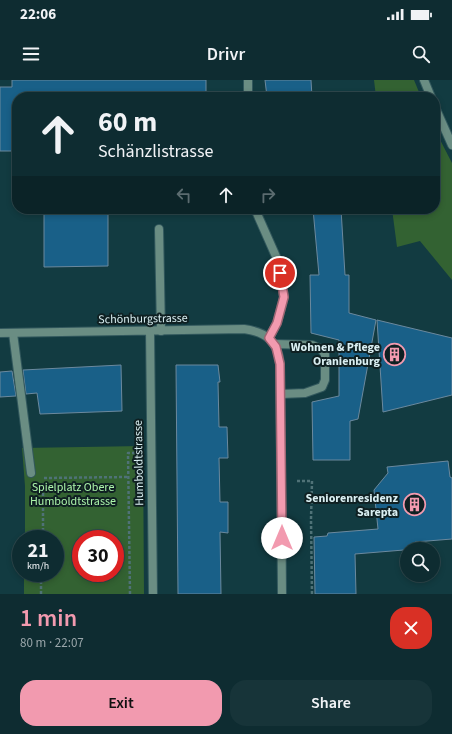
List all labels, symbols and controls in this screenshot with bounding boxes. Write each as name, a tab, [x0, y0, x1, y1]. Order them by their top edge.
text: 22:06	[20, 4, 56, 25]
text: Drivr	[207, 42, 245, 67]
icon: menu	[20, 43, 42, 65]
icon: search	[410, 43, 432, 65]
text: 60 m	[98, 102, 157, 142]
icon: ahead	[32, 108, 84, 160]
text: Schänzlistrasse	[98, 139, 213, 164]
icon: left	[173, 184, 195, 206]
icon: ahead	[215, 184, 237, 206]
icon: right	[257, 184, 279, 206]
pin	[263, 256, 297, 290]
icon: arrive	[269, 262, 291, 284]
street label: Schönburgstrasse	[98, 310, 188, 328]
place label: Wohnen & Pflege Oranienburg	[291, 339, 381, 370]
building icon: Wohnen & Pflege Oranienburg	[382, 341, 408, 367]
street label: Humboldtstrasse	[130, 420, 148, 506]
park label: Spielplatz Obere Humboldtstrasse	[30, 479, 116, 510]
place label: Seniorenresidenz Sarepta	[306, 490, 398, 521]
building icon: Seniorenresidenz Sarepta	[401, 492, 427, 518]
position arrow	[261, 517, 303, 559]
speed limit sign: 30	[72, 530, 124, 582]
text: 21	[27, 537, 49, 565]
map controls	[400, 542, 440, 582]
button: search	[400, 542, 440, 582]
text: km/h	[27, 559, 49, 573]
text: 1 min	[20, 601, 77, 636]
button: close	[390, 607, 432, 649]
text: 80 m · 22:07	[20, 634, 84, 652]
button: Exit	[20, 680, 222, 726]
button: Share	[230, 680, 432, 726]

